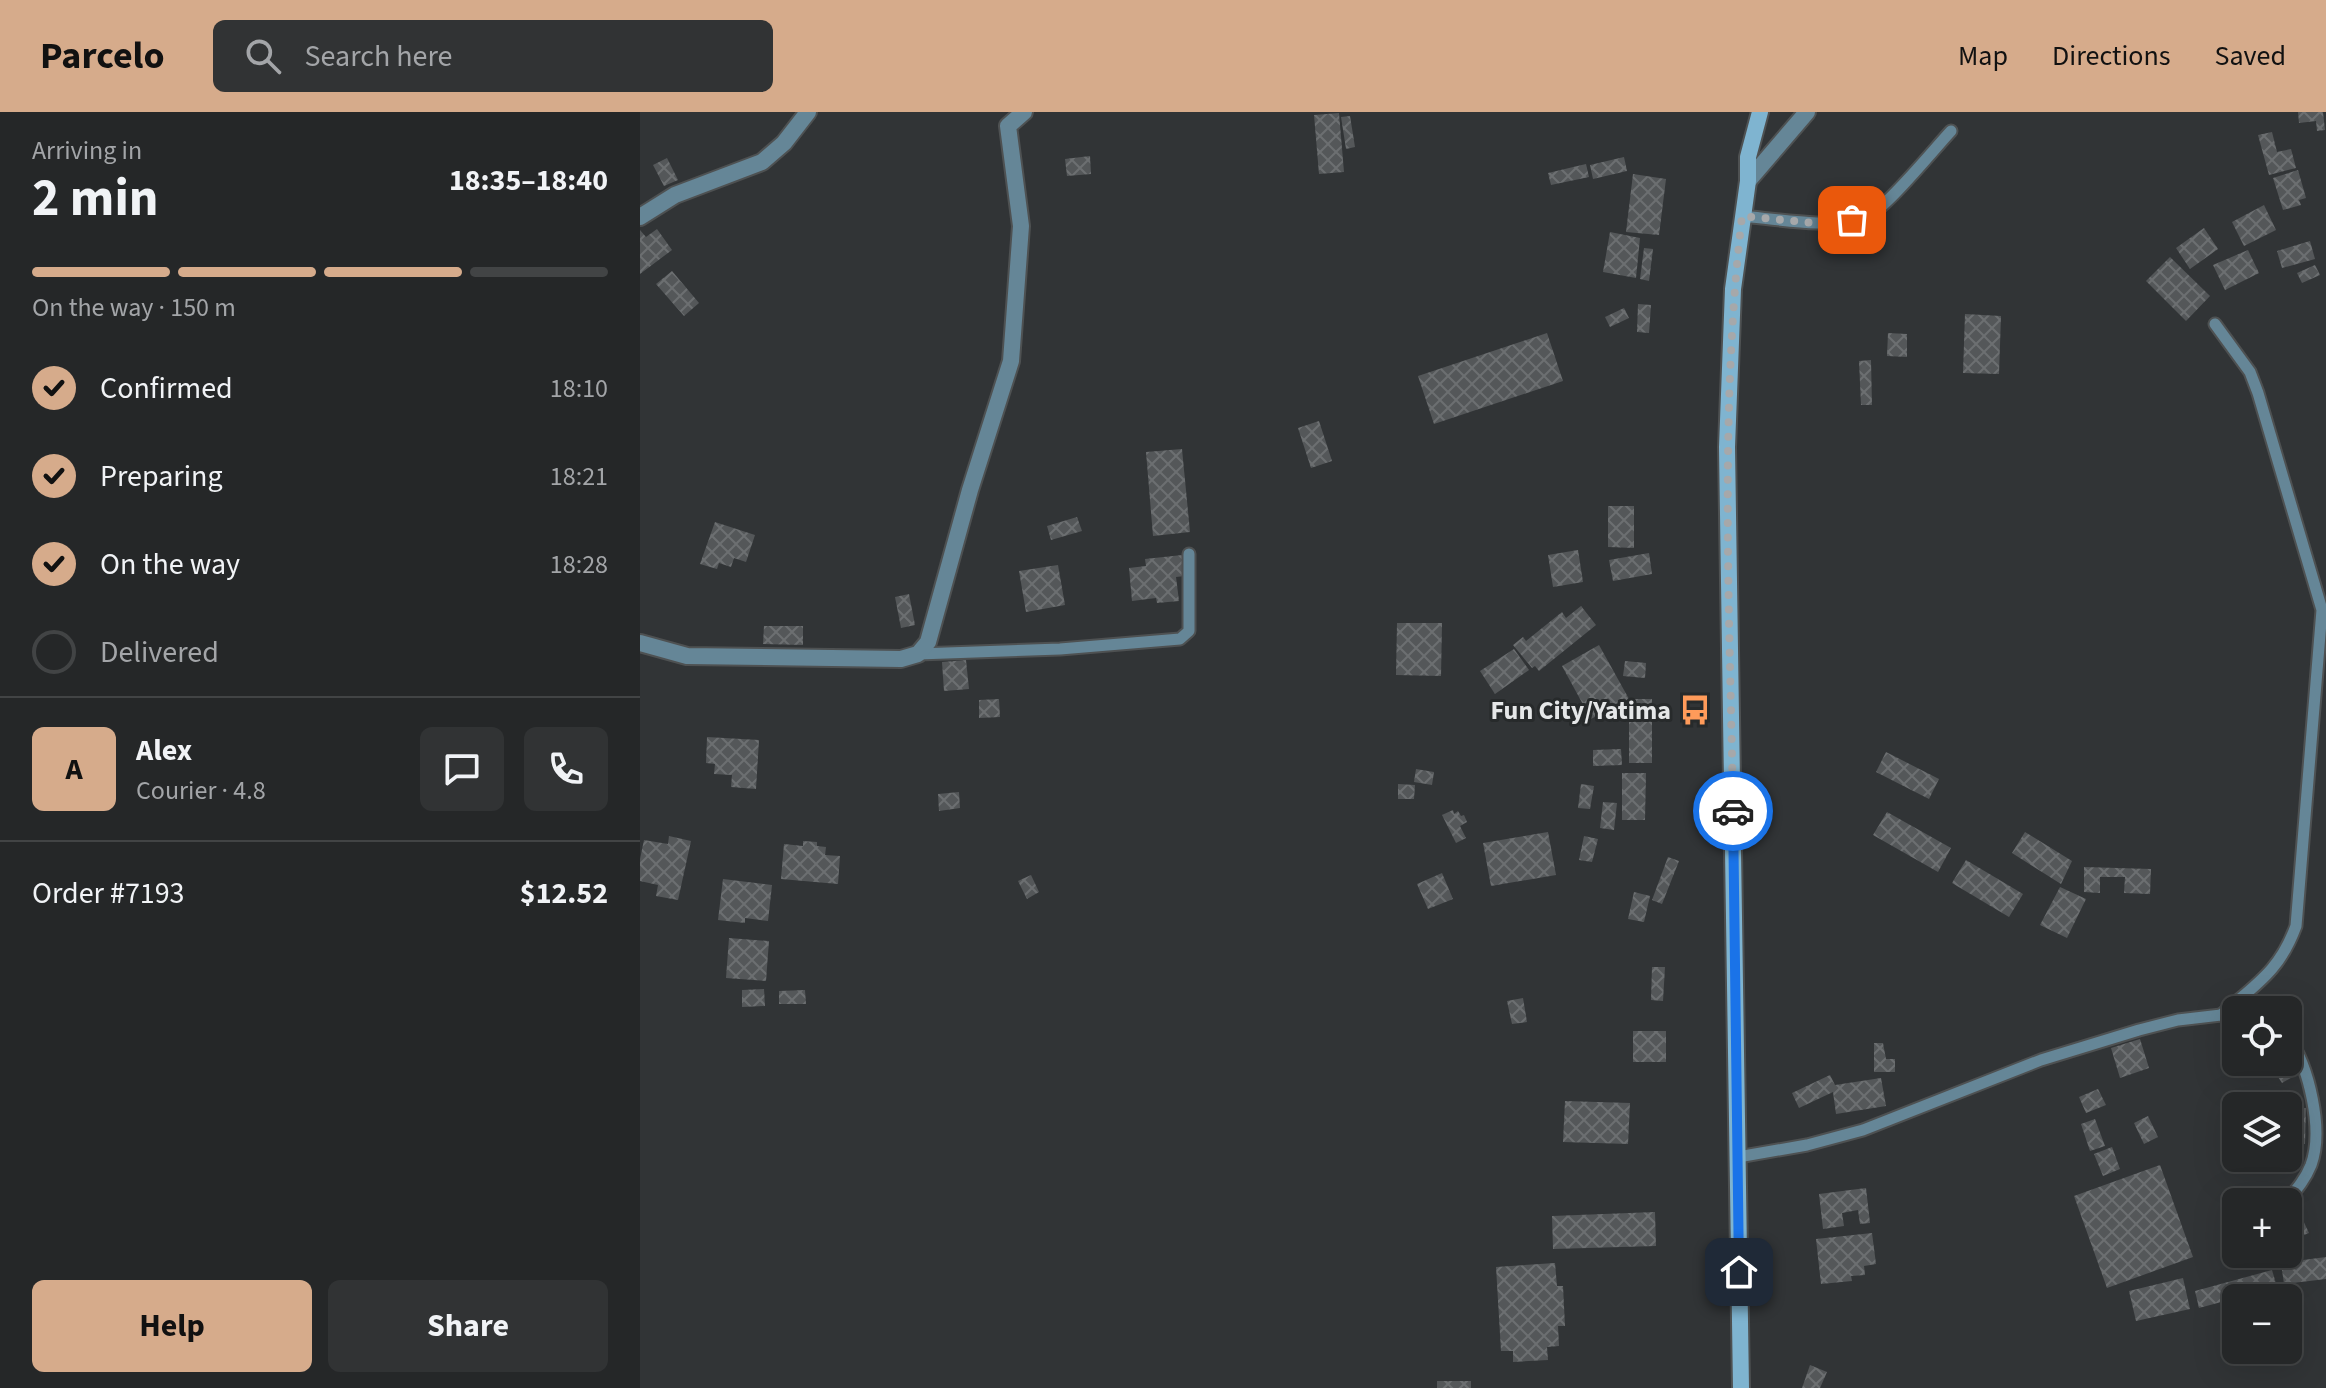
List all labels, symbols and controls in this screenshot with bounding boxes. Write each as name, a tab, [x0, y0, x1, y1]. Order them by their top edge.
search box	[213, 20, 773, 92]
text: Parcelo	[40, 29, 165, 83]
icon: search	[241, 34, 285, 78]
text: Search here	[305, 35, 452, 78]
text: Map	[1958, 36, 2008, 76]
text: Directions	[2052, 36, 2171, 76]
text: Saved	[2215, 36, 2286, 76]
text: Arriving in	[32, 132, 142, 169]
text: 18:35–18:40	[449, 159, 608, 202]
text: 2 min	[32, 162, 159, 236]
pin	[1818, 186, 1886, 254]
icon: bag	[1830, 198, 1874, 242]
text: On the way · 150 m	[32, 289, 236, 326]
icon: check	[32, 366, 76, 410]
text: Confirmed	[100, 367, 233, 410]
text: 18:10	[550, 370, 608, 407]
icon: check	[32, 454, 76, 498]
text: Preparing	[100, 455, 223, 498]
text: 18:21	[550, 458, 608, 495]
icon: check	[32, 542, 76, 586]
text: On the way	[100, 543, 240, 586]
text: 18:28	[550, 546, 608, 583]
text: Delivered	[100, 631, 219, 674]
place label: Fun City/Yatima	[1490, 692, 1671, 729]
bus stop icon: Fun City/Yatima	[1678, 693, 1712, 727]
button: chat	[420, 727, 504, 811]
button: phone	[524, 727, 608, 811]
text: Alex	[136, 729, 192, 772]
text: A	[65, 748, 83, 791]
courier	[1693, 771, 1773, 851]
text: Courier · 4.8	[136, 772, 266, 809]
icon: car	[1711, 789, 1755, 833]
text: Order #7193	[32, 872, 185, 915]
text: $12.52	[520, 872, 608, 915]
map controls	[2222, 996, 2302, 1364]
button: locate	[2222, 996, 2302, 1076]
button: layers	[2222, 1092, 2302, 1172]
button: +	[2222, 1188, 2302, 1268]
pin	[1705, 1238, 1773, 1306]
icon: home	[1717, 1250, 1761, 1294]
button: Help	[32, 1280, 312, 1372]
button: Share	[328, 1280, 608, 1372]
button: −	[2222, 1284, 2302, 1364]

